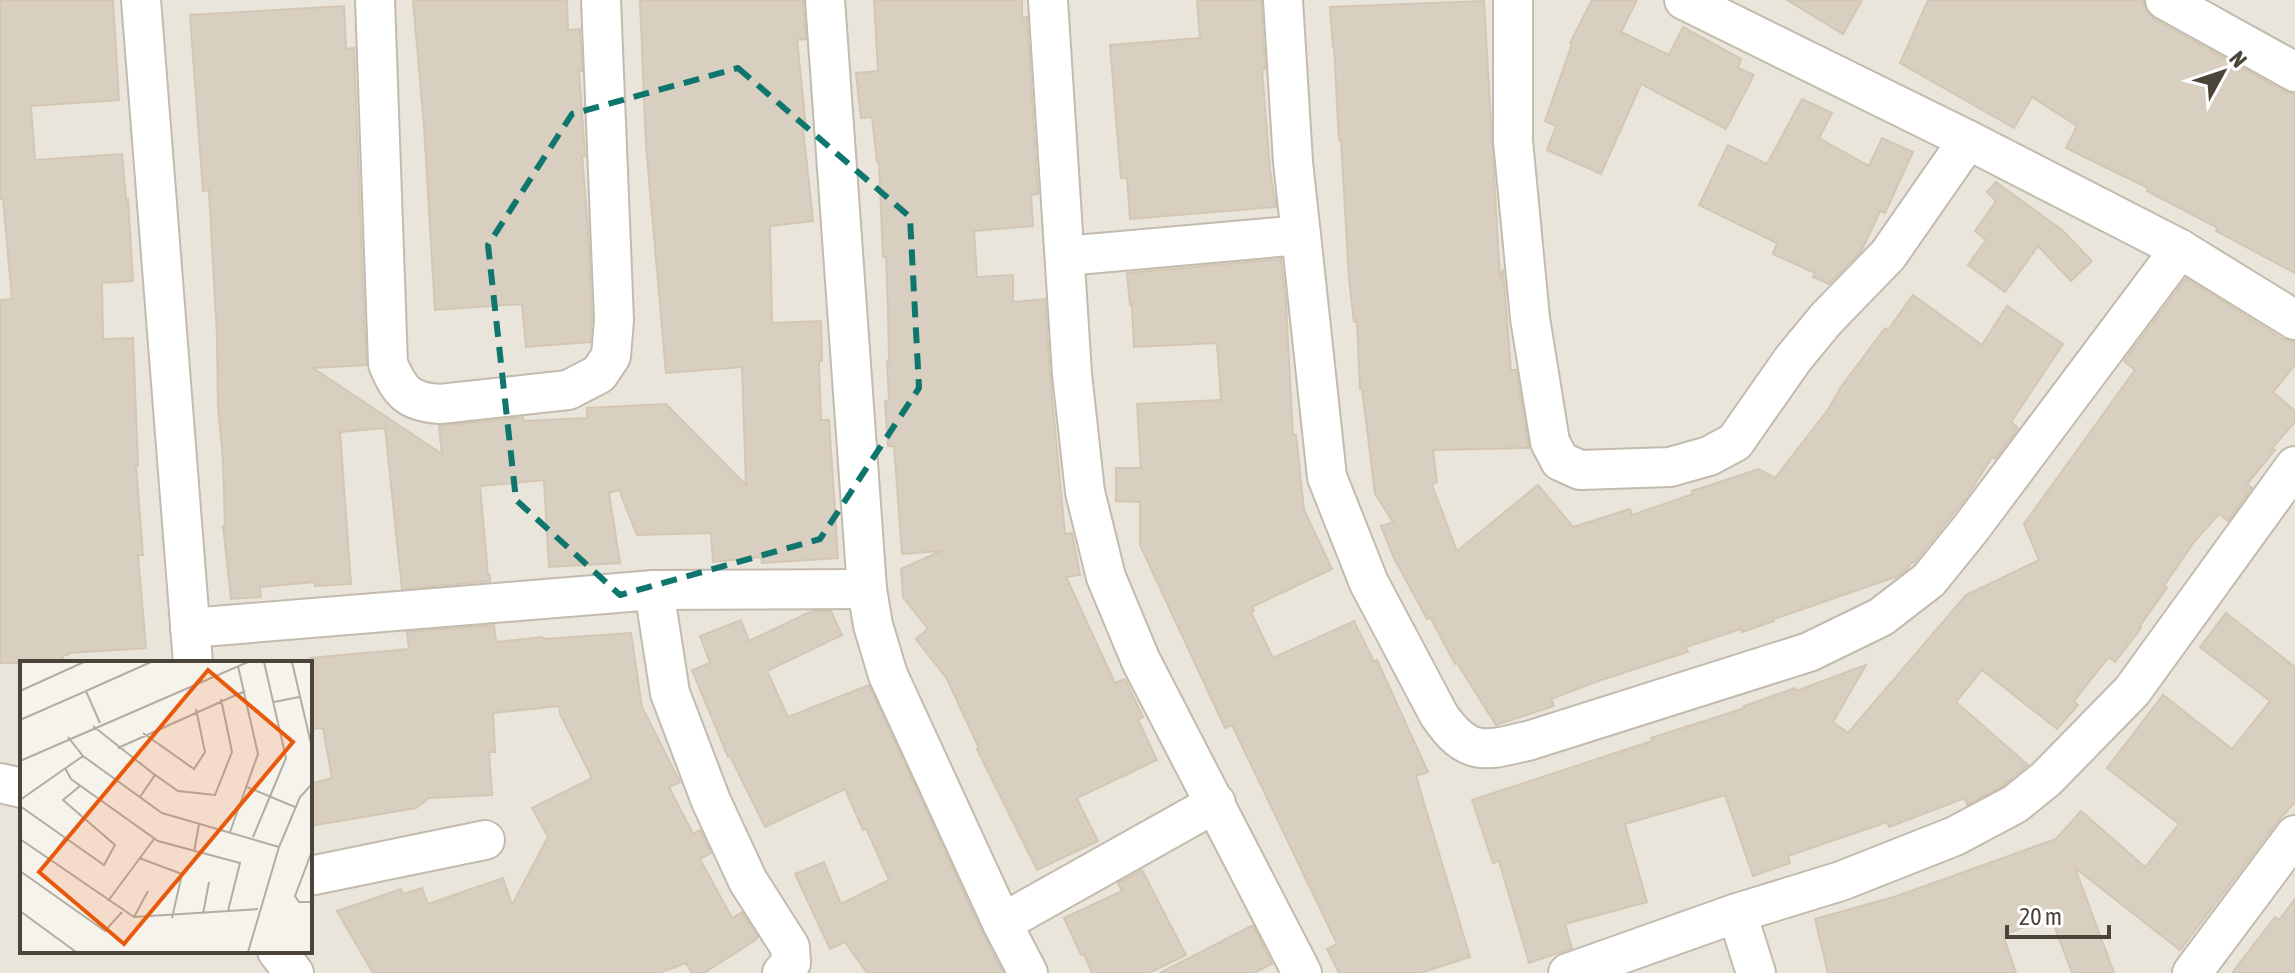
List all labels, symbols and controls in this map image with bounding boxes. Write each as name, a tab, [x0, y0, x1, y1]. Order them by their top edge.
north arrow	[2183, 32, 2263, 112]
text: N	[2224, 46, 2252, 72]
inset map	[20, 661, 312, 953]
scale bar	[2007, 889, 2109, 939]
text: 20 m	[2019, 903, 2062, 930]

